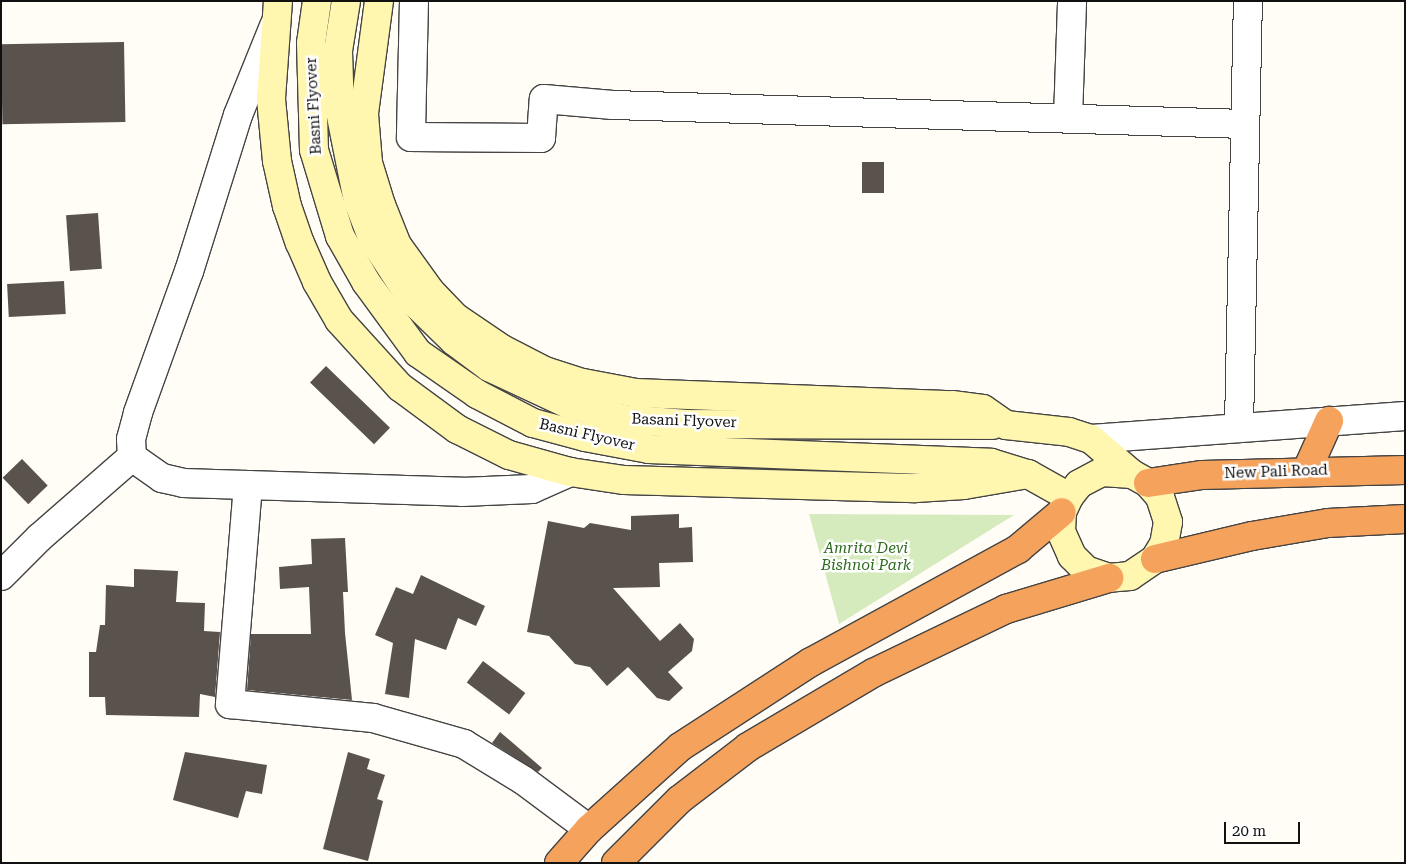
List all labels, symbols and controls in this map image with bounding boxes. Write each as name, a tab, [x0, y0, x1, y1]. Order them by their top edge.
street label: Basni Flyover	[302, 57, 326, 155]
street label: Basani Flyover	[631, 410, 737, 432]
street label: Basni Flyover	[538, 415, 636, 455]
street label: New Pali Road	[1224, 461, 1328, 483]
park label: Amrita Devi Bishnoi Park	[821, 539, 911, 574]
scale bar	[1226, 812, 1302, 844]
text: 20 m	[1232, 822, 1266, 840]

